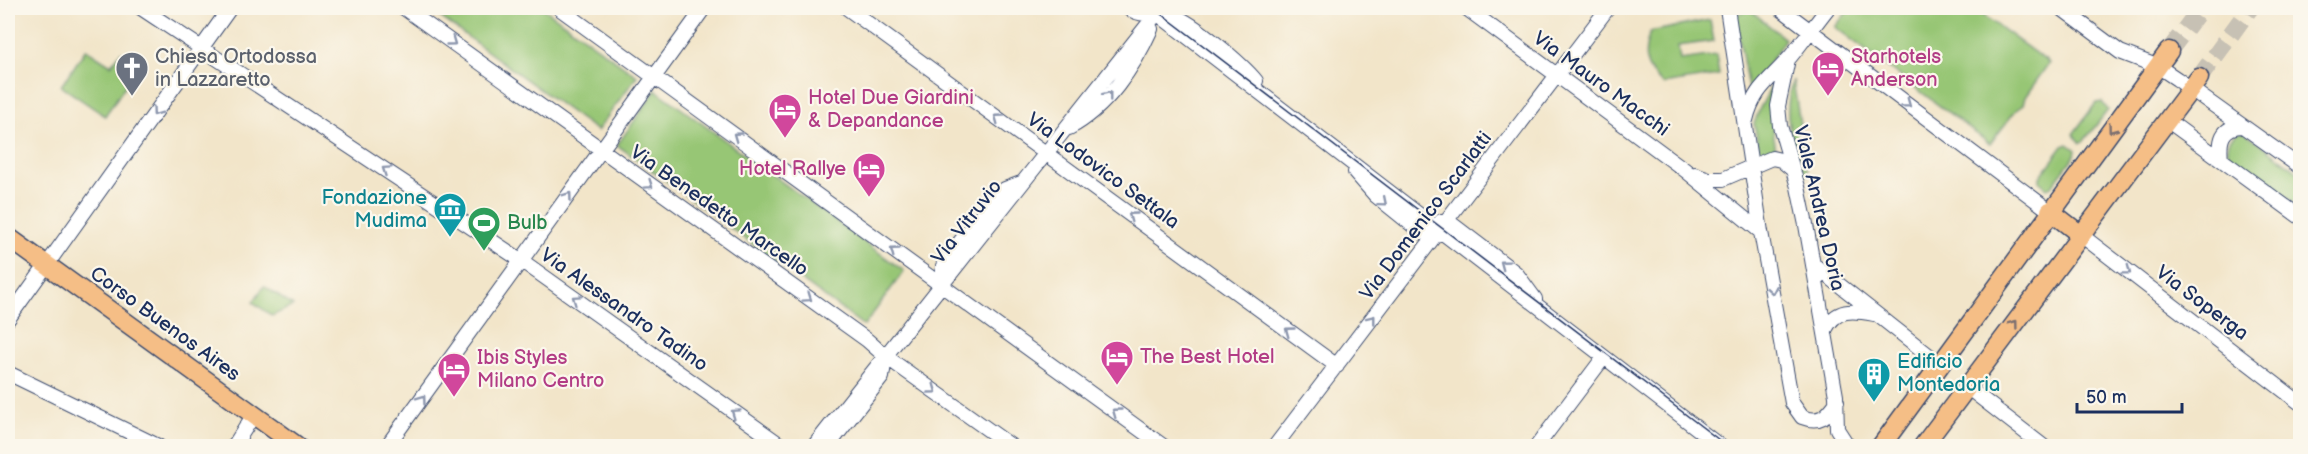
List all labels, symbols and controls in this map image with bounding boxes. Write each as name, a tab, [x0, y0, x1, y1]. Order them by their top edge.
street label: Via Mauro Macchi	[1528, 26, 1674, 142]
one-way arrow	[445, 35, 456, 46]
place label: Chiesa Ortodossa in Lazzaretto	[155, 45, 317, 92]
place label: Starhotels Anderson	[1851, 45, 1941, 92]
church icon: Chiesa Ortodossa in Lazzaretto	[114, 50, 150, 97]
hotel icon: Starhotels Anderson	[1810, 50, 1846, 97]
place label: Hotel Due Giardini & Depandance	[808, 86, 974, 133]
one-way arrow	[1101, 91, 1112, 102]
hotel icon: Hotel Due Giardini & Depandance	[767, 92, 803, 139]
one-way arrow	[1900, 97, 1911, 108]
one-way arrow	[152, 105, 163, 116]
street label: Via Lodovico Settala	[1022, 108, 1184, 234]
one-way arrow	[994, 114, 1005, 125]
street label: Viale Andrea Doria	[1788, 123, 1850, 293]
one-way arrow	[2108, 123, 2119, 134]
street label: Via Domenico Scarlatti	[1355, 127, 1497, 305]
one-way arrow	[732, 132, 743, 143]
street label: Via Benedetto Marcello	[625, 140, 813, 282]
hotel icon: Hotel Rallye	[851, 151, 887, 198]
place label: Hotel Rallye	[739, 157, 846, 181]
one-way arrow	[381, 166, 392, 177]
street label: Via Vitruvio	[927, 175, 1007, 269]
one-way arrow	[642, 178, 653, 189]
place label: Fondazione Mudima	[322, 186, 427, 233]
museum icon: Fondazione Mudima	[432, 191, 468, 238]
one-way arrow	[561, 192, 572, 203]
one-way arrow	[1376, 195, 1387, 206]
sports icon: Bulb	[466, 205, 502, 252]
place label: Bulb	[507, 211, 548, 235]
one-way arrow	[1127, 212, 1138, 223]
street label: Via Alessandro Tadino	[536, 243, 712, 377]
one-way arrow	[890, 247, 901, 258]
one-way arrow	[1499, 260, 1510, 271]
street label: Via Soperga	[2151, 260, 2253, 346]
street label: Corso Buenos Aires	[85, 262, 245, 387]
one-way arrow	[2120, 263, 2131, 274]
one-way arrow	[1765, 285, 1777, 294]
one-way arrow	[801, 291, 812, 302]
one-way arrow	[572, 295, 583, 306]
one-way arrow	[1365, 315, 1376, 326]
one-way arrow	[2007, 319, 2018, 330]
one-way arrow	[1285, 327, 1296, 338]
hotel icon: The Best Hotel	[1099, 339, 1135, 386]
place label: The Best Hotel	[1140, 345, 1274, 369]
place label: Ibis Styles Milano Centro	[477, 346, 604, 393]
place label: Edificio Montedoria	[1897, 350, 2000, 397]
hotel icon: Ibis Styles Milano Centro	[436, 351, 472, 398]
building icon: Edificio Montedoria	[1856, 356, 1892, 403]
scale bar	[2077, 376, 2182, 414]
one-way arrow	[926, 383, 937, 394]
text: 50 m	[2086, 387, 2127, 408]
one-way arrow	[414, 395, 425, 406]
one-way arrow	[1111, 408, 1122, 419]
one-way arrow	[730, 409, 741, 420]

